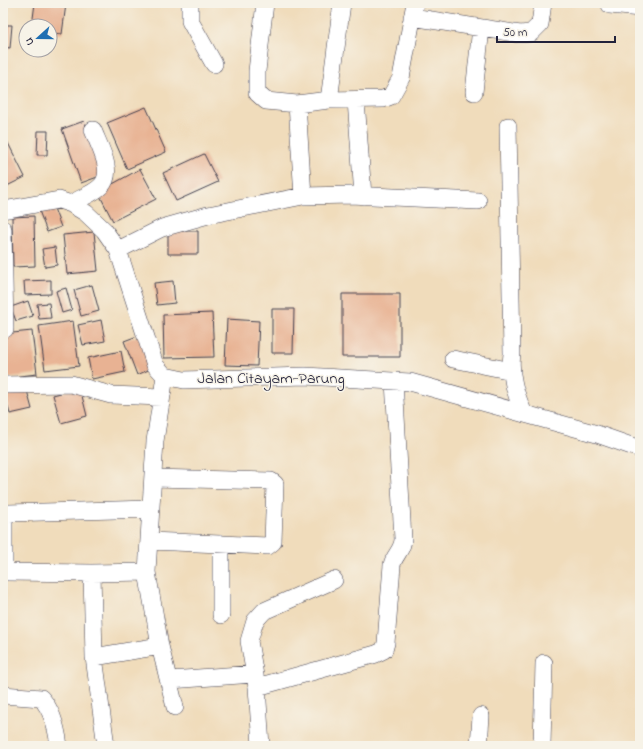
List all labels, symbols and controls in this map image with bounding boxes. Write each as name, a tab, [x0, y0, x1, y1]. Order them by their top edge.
north arrow	[18, 18, 58, 58]
scale bar	[497, 18, 615, 44]
text: 50 m	[503, 24, 527, 42]
text: U	[21, 35, 38, 47]
street label: Jalan Citayam-Parung	[197, 367, 345, 391]

